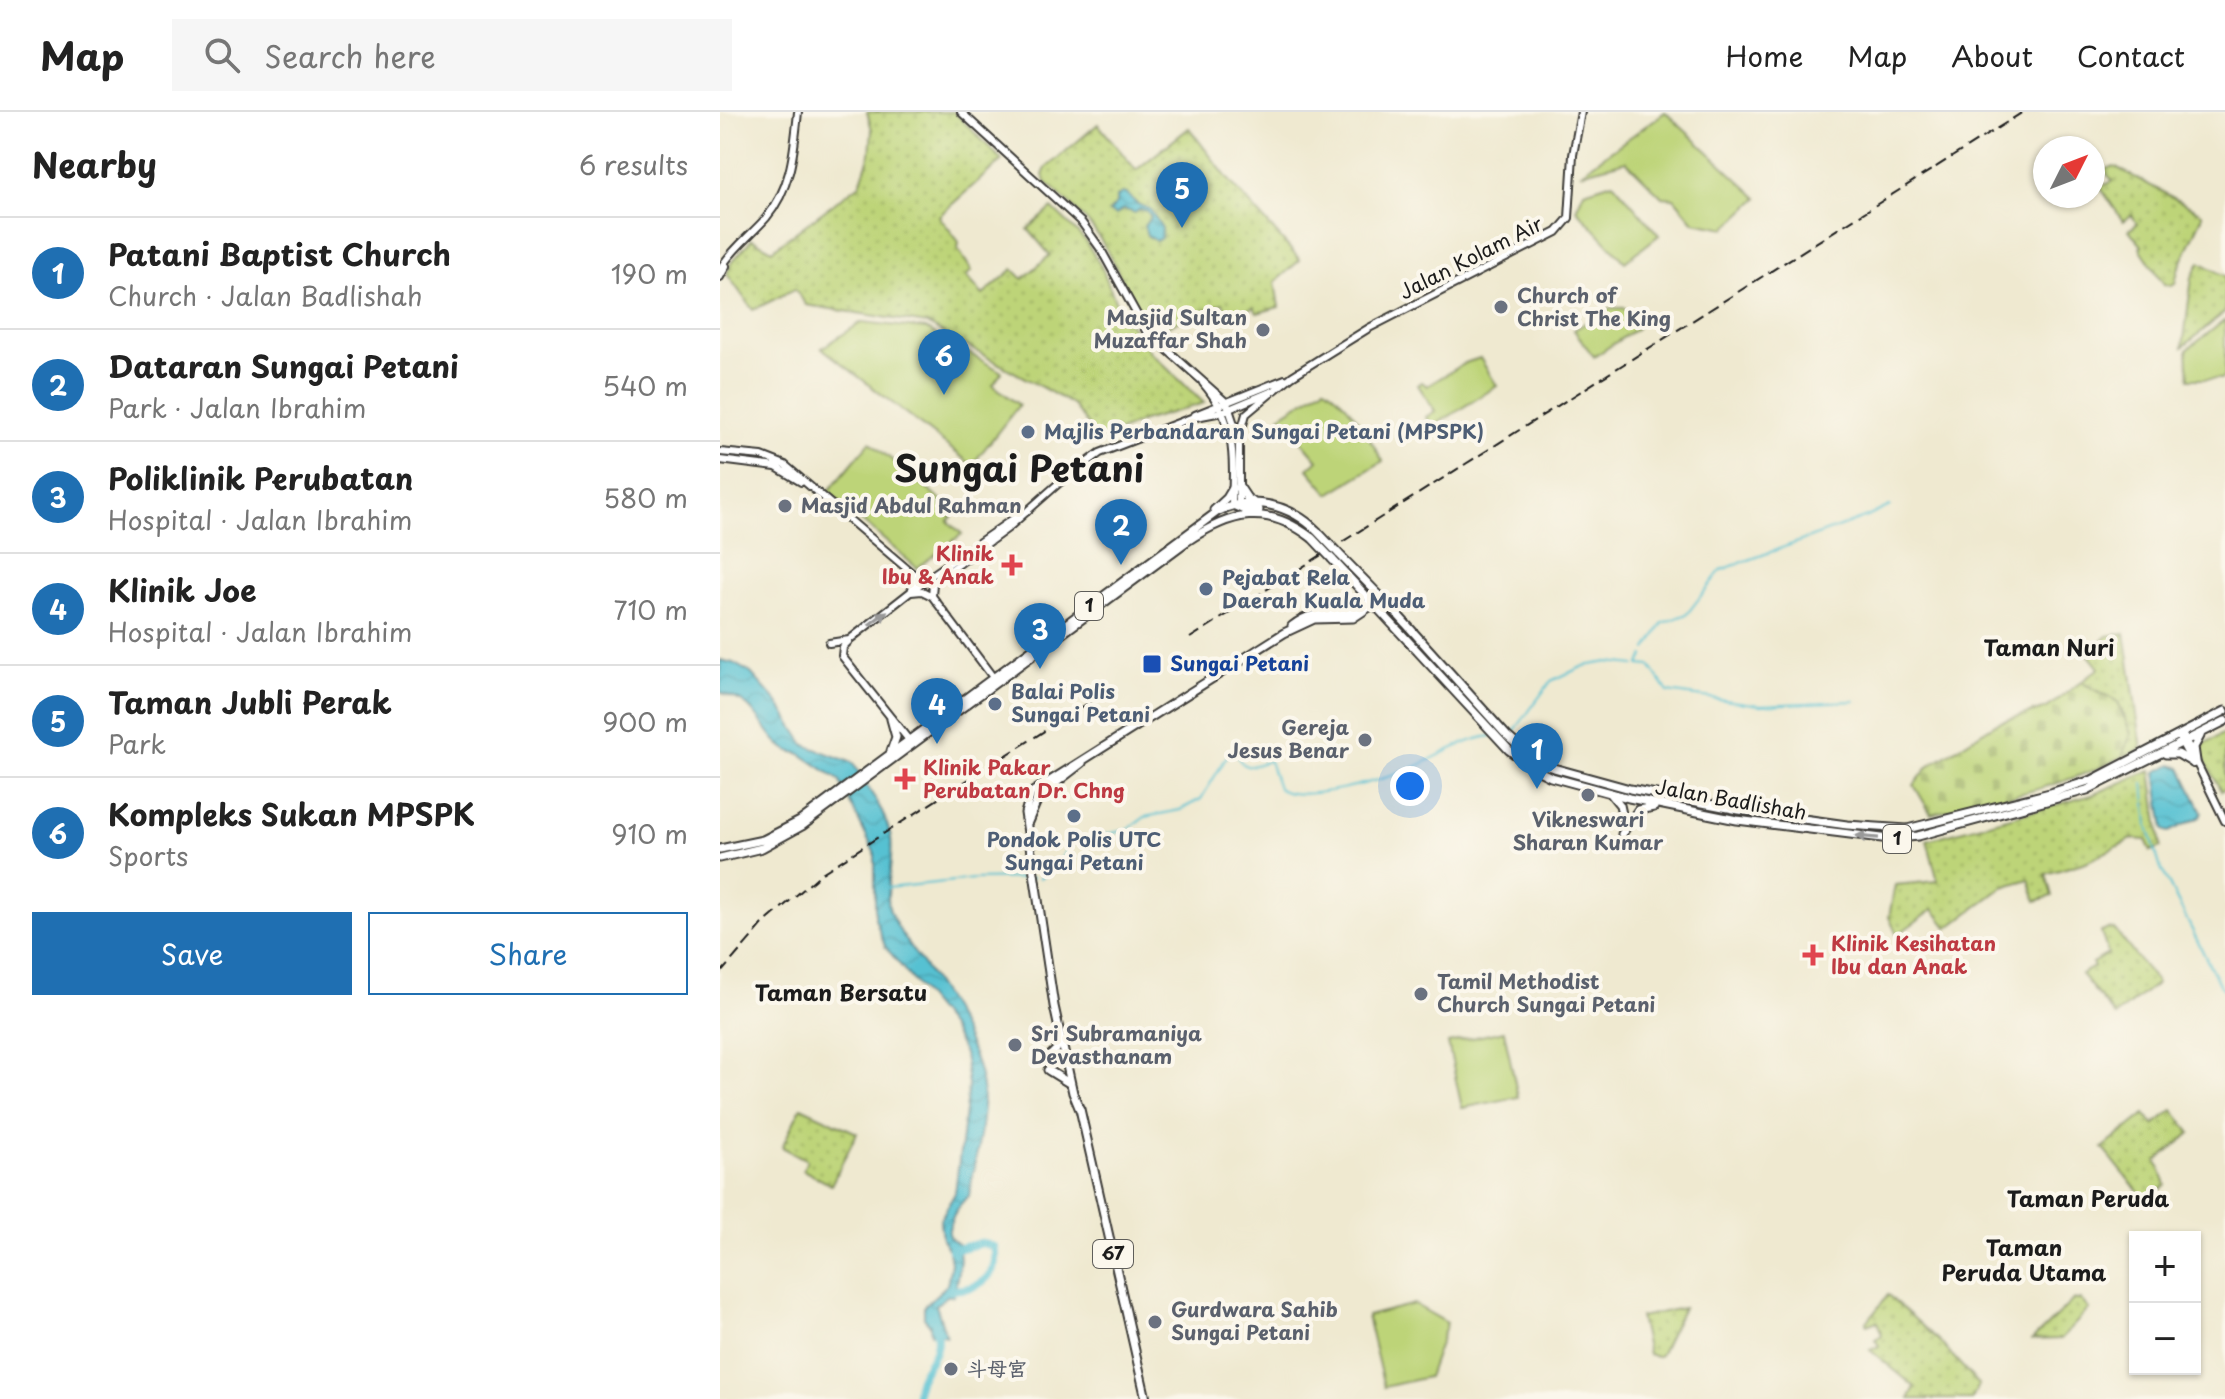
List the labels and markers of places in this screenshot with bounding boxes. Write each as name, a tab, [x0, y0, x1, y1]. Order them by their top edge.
pin: 5	[1156, 162, 1208, 228]
place label: Church of Christ The King	[1517, 280, 1671, 333]
marker: Church of Christ The King	[1492, 298, 1510, 316]
place label: Masjid Sultan Muzaffar Shah	[1094, 302, 1247, 355]
marker: Masjid Sultan Muzaffar Shah	[1254, 321, 1272, 339]
pin: 6	[918, 329, 970, 395]
place label: Majlis Perbandaran Sungai Petani (MPSPK)	[1044, 416, 1484, 446]
marker: Majlis Perbandaran Sungai Petani (MPSPK)	[1019, 423, 1037, 441]
place label: Masjid Abdul Rahman	[801, 490, 1022, 520]
marker: Masjid Abdul Rahman	[776, 497, 794, 515]
pin: 2	[1095, 499, 1147, 565]
place label: Klinik Ibu & Anak	[882, 538, 995, 591]
marker: Klinik Ibu & Anak	[1001, 554, 1023, 576]
place label: Pejabat Rela Daerah Kuala Muda	[1222, 562, 1426, 615]
marker: Pejabat Rela Daerah Kuala Muda	[1197, 580, 1215, 598]
pin: 3	[1014, 603, 1066, 669]
place label: Sungai Petani	[1170, 648, 1309, 678]
marker: Sungai Petani	[1141, 653, 1163, 675]
place label: Balai Polis Sungai Petani	[1011, 676, 1150, 729]
pin: 4	[911, 678, 963, 744]
marker: Balai Polis Sungai Petani	[986, 695, 1004, 713]
place label: Gereja Jesus Benar	[1228, 712, 1350, 765]
pin: 1	[1511, 723, 1563, 789]
marker: Gereja Jesus Benar	[1356, 731, 1374, 749]
place label: Klinik Pakar Perubatan Dr. Chng	[923, 752, 1125, 805]
marker: Klinik Pakar Perubatan Dr. Chng	[894, 768, 916, 790]
marker: Vikneswari Sharan Kumar	[1579, 786, 1597, 804]
place label: Vikneswari Sharan Kumar	[1513, 804, 1664, 857]
marker: Pondok Polis UTC Sungai Petani	[1065, 807, 1083, 825]
place label: Pondok Polis UTC Sungai Petani	[987, 824, 1161, 877]
place label: Klinik Kesihatan Ibu dan Anak	[1831, 928, 1996, 981]
marker: Klinik Kesihatan Ibu dan Anak	[1802, 944, 1824, 966]
place label: Tamil Methodist Church Sungai Petani	[1437, 966, 1656, 1019]
marker: Tamil Methodist Church Sungai Petani	[1412, 985, 1430, 1003]
place label: Sri Subramaniya Devasthanam	[1031, 1018, 1202, 1071]
marker: Sri Subramaniya Devasthanam	[1006, 1036, 1024, 1054]
place label: Gurdwara Sahib Sungai Petani	[1171, 1294, 1338, 1347]
marker: Gurdwara Sahib Sungai Petani	[1146, 1313, 1164, 1331]
place label: 斗母宫	[967, 1353, 1027, 1383]
marker: 斗母宫	[942, 1360, 960, 1378]

